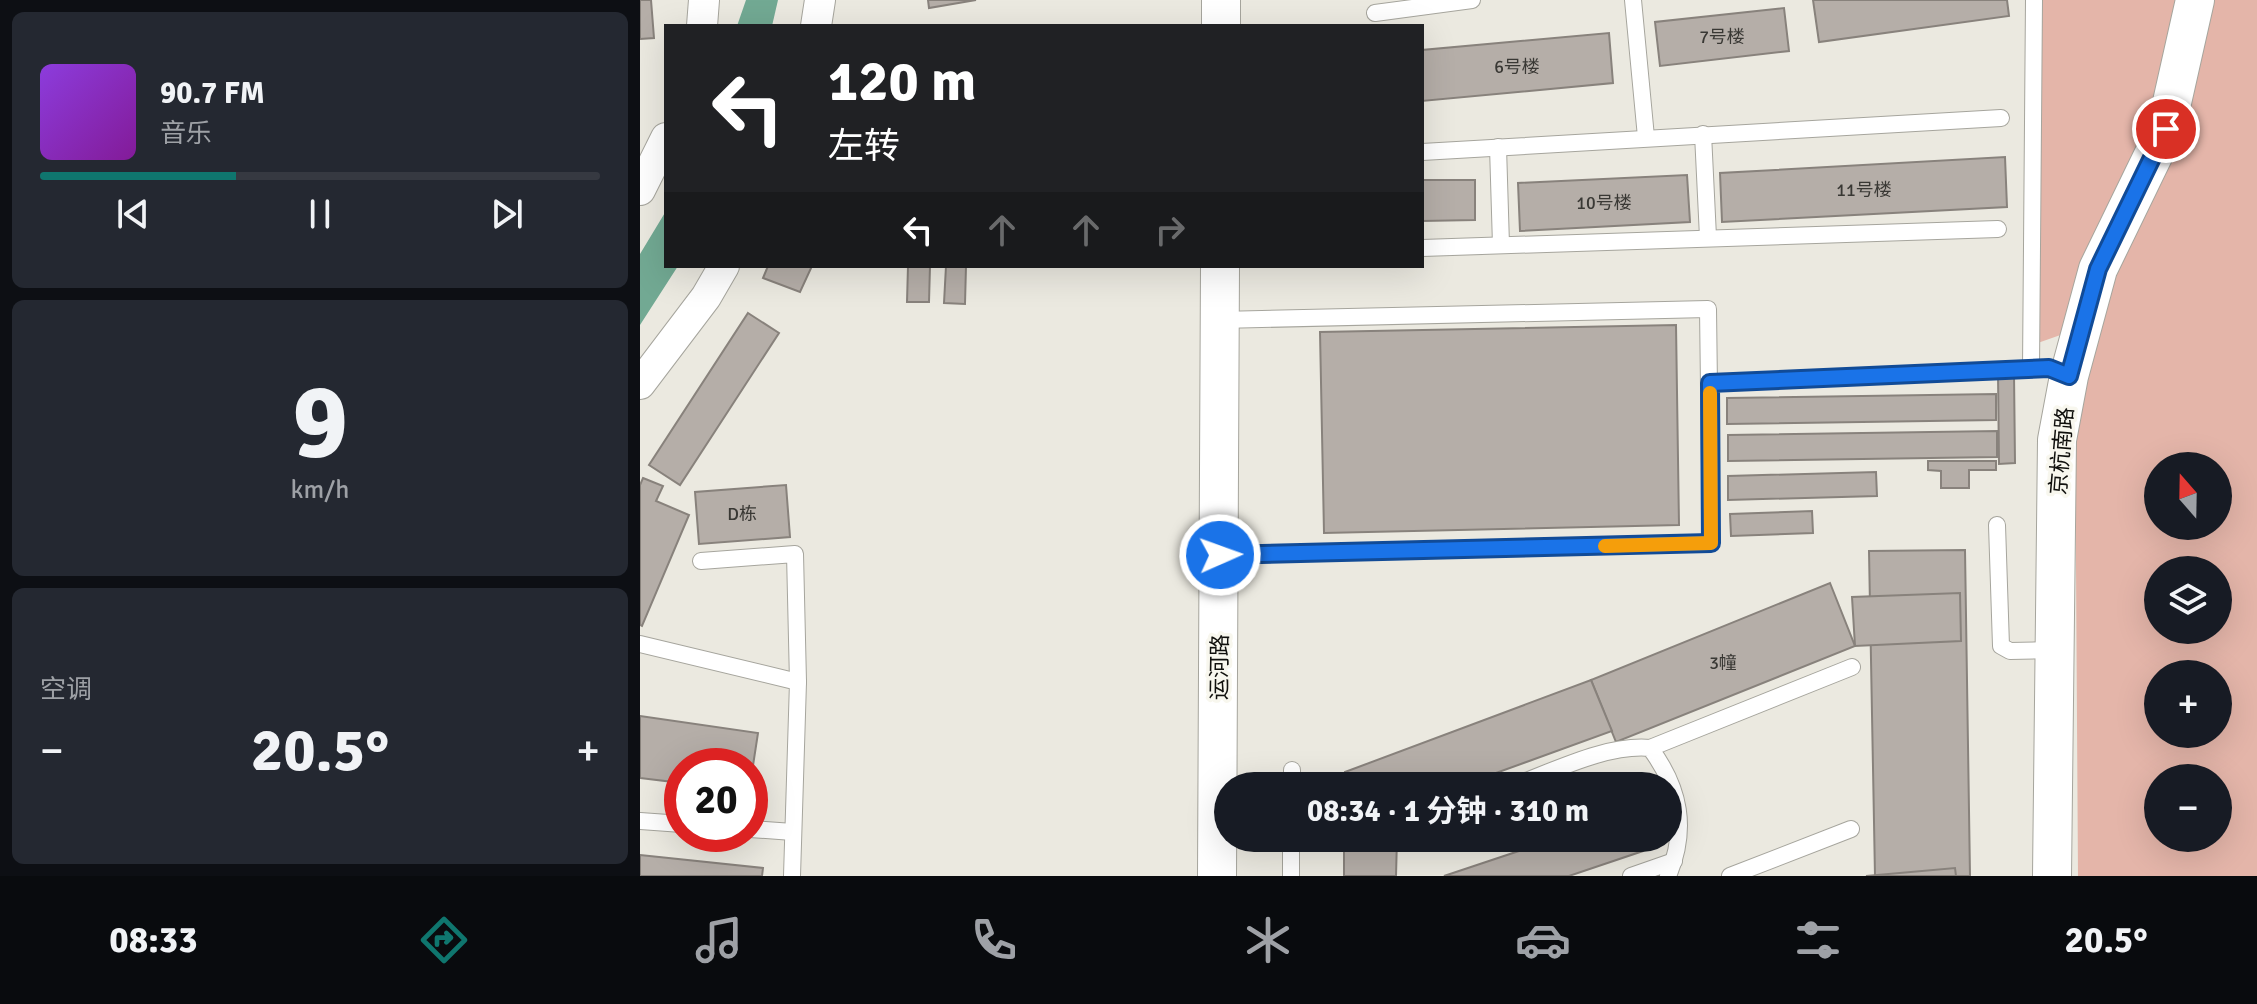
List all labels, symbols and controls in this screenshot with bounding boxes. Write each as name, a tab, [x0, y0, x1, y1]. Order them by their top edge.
house number: 7号楼	[1699, 26, 1745, 48]
text: 120 m	[828, 47, 976, 116]
icon: left	[696, 56, 800, 160]
house number: 6号楼	[1494, 56, 1540, 78]
text: 90.7 FM	[160, 75, 265, 112]
pin	[2132, 95, 2200, 163]
icon: arrive	[2144, 107, 2188, 151]
text: 音乐	[160, 118, 212, 150]
text: 左转	[828, 124, 900, 169]
house number: 11号楼	[1836, 179, 1892, 201]
icon: previous	[111, 192, 155, 236]
icon: pause	[298, 192, 342, 236]
icon: next	[485, 192, 529, 236]
house number: 10号楼	[1576, 192, 1632, 214]
icon: left	[896, 208, 940, 252]
icon: ahead	[980, 208, 1024, 252]
icon: ahead	[1064, 208, 1108, 252]
icon: right	[1148, 208, 1192, 252]
text: 9	[292, 358, 348, 486]
street label: 京杭南路	[2044, 406, 2079, 496]
north arrow	[2144, 452, 2232, 540]
map controls	[2144, 452, 2232, 852]
text: km/h	[291, 474, 349, 506]
house number: D栋	[727, 503, 757, 525]
position arrow	[1178, 513, 1262, 597]
button: layers	[2144, 556, 2232, 644]
street label: 运河路	[1205, 634, 1234, 700]
house number: 3幢	[1709, 652, 1737, 674]
button: +	[2144, 660, 2232, 748]
text: 空调	[40, 674, 92, 706]
text: 20.5°	[251, 714, 389, 788]
text: −	[40, 724, 64, 778]
text: +	[576, 724, 600, 778]
speed limit sign: 20	[664, 748, 768, 852]
button: −	[2144, 764, 2232, 852]
text: 08:34 · 1 分钟 · 310 m	[1307, 793, 1589, 830]
icon: directions	[416, 912, 472, 968]
icon: music	[691, 912, 747, 968]
icon: phone	[966, 912, 1022, 968]
icon: climate	[1240, 912, 1296, 968]
icon: car	[1515, 912, 1571, 968]
icon: filters	[1790, 912, 1846, 968]
text: 08:33	[109, 918, 198, 963]
text: 20.5°	[2065, 918, 2148, 963]

